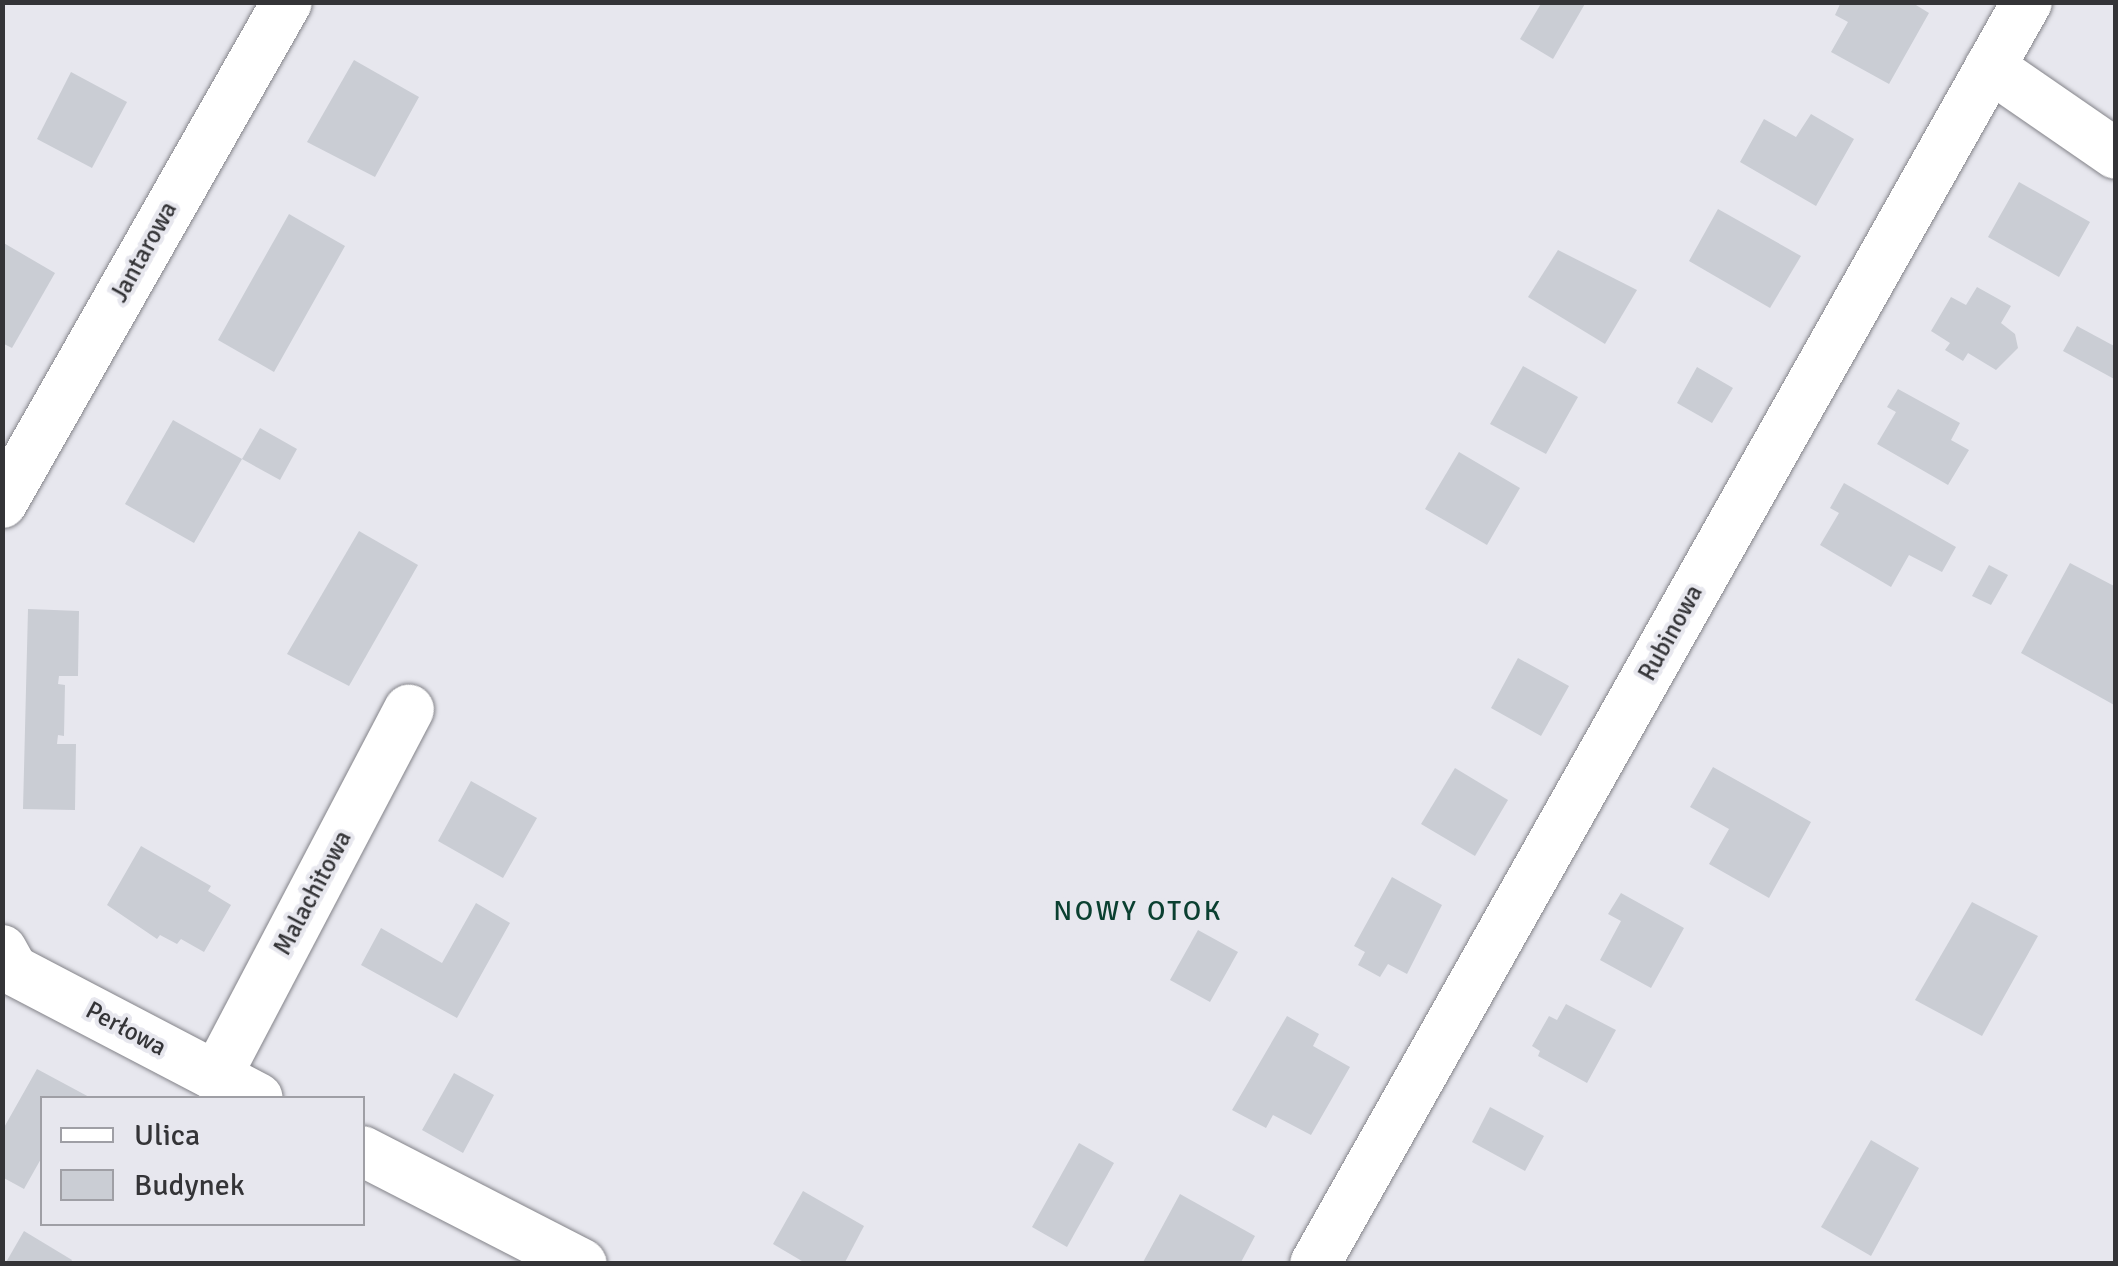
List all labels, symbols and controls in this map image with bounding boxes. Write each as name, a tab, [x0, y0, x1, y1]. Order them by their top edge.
street label: Jantarowa	[104, 197, 184, 307]
street label: Rubinowa	[1632, 580, 1710, 686]
street label: Malachitowa	[268, 826, 358, 960]
district label: NOWY OTOK	[1053, 894, 1223, 928]
street label: Perłowa	[81, 995, 171, 1063]
legend	[40, 1096, 365, 1226]
text: Ulica	[134, 1117, 200, 1154]
text: Budynek	[134, 1167, 245, 1204]

